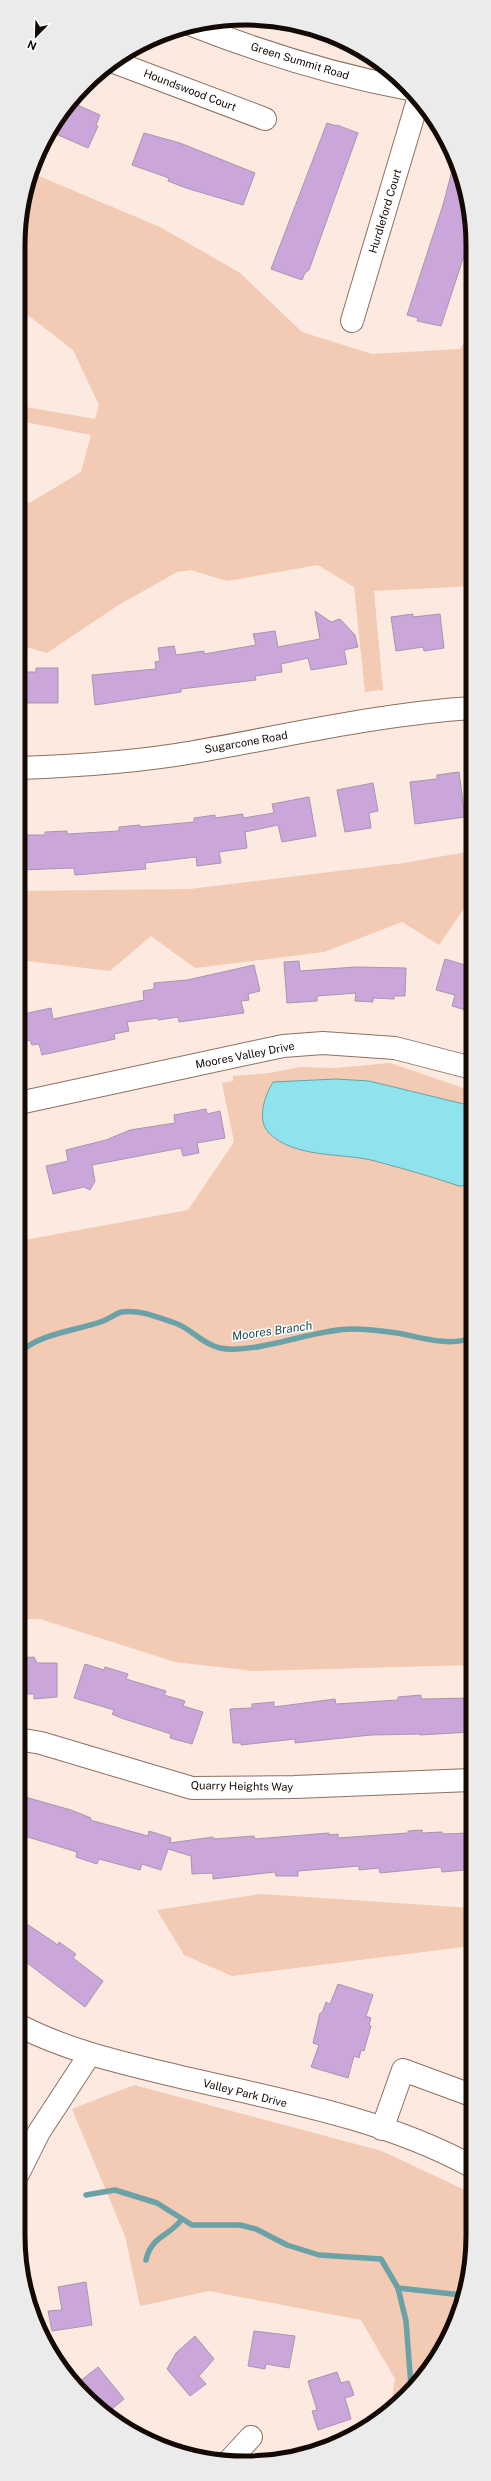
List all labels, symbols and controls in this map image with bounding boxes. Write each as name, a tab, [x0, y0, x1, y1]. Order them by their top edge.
north arrow	[16, 16, 56, 56]
text: N	[26, 38, 38, 52]
street label: Green Summit Road	[249, 40, 351, 82]
street label: Houndswood Court	[142, 67, 238, 113]
street label: Hurdleford Court	[366, 167, 404, 255]
street label: Sugarcone Road	[204, 729, 288, 755]
street label: Moores Valley Drive	[194, 1040, 296, 1070]
water label: Moores Branch	[231, 1318, 313, 1344]
street label: Quarry Heights Way	[191, 1779, 293, 1793]
street label: Valley Park Drive	[202, 2077, 288, 2109]

